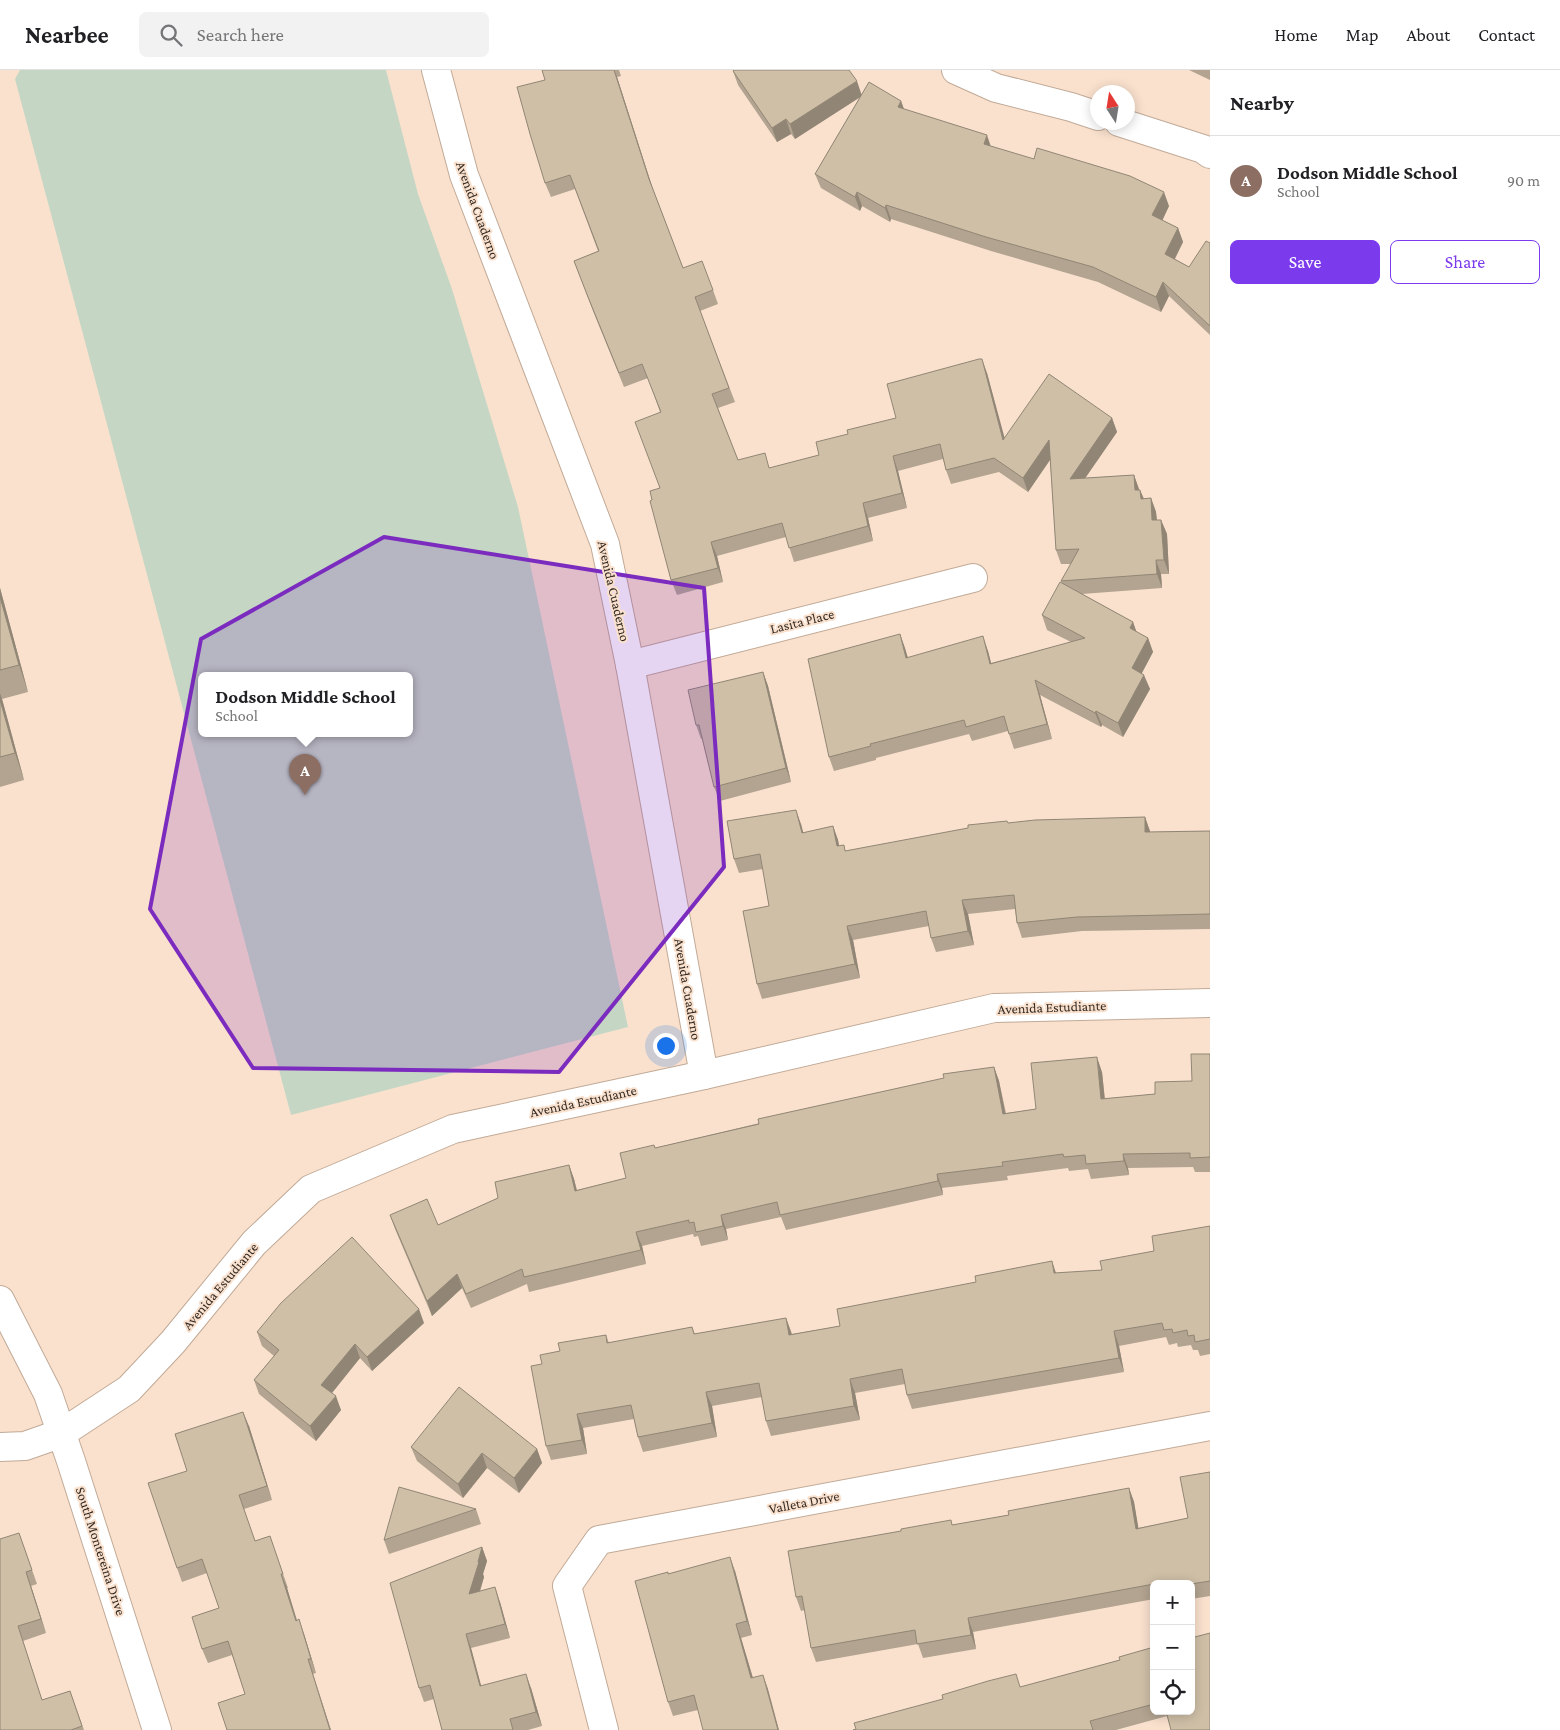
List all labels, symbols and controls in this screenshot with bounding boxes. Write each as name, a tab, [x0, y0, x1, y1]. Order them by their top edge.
search box	[139, 12, 489, 57]
text: Nearbee	[25, 21, 109, 48]
icon: search	[157, 21, 185, 49]
text: Search here	[197, 24, 284, 45]
text: Home	[1275, 25, 1318, 45]
text: Map	[1346, 25, 1378, 45]
text: About	[1406, 25, 1450, 45]
text: Contact	[1478, 25, 1535, 45]
north arrow	[1090, 85, 1135, 130]
text: Nearby	[1230, 91, 1294, 115]
street label: Avenida Cuaderno	[453, 159, 503, 261]
text: Dodson Middle School	[1277, 162, 1458, 183]
text: A	[1241, 172, 1251, 189]
text: 90 m	[1507, 172, 1540, 189]
text: School	[1277, 183, 1320, 200]
button: Save	[1230, 240, 1380, 284]
button: Share	[1390, 240, 1540, 284]
street label: Avenida Cuaderno	[595, 539, 633, 643]
street label: Lasita Place	[768, 605, 836, 637]
popup	[198, 672, 413, 737]
text: Dodson Middle School	[215, 686, 396, 707]
text: School	[215, 707, 258, 724]
pin: A	[289, 754, 321, 795]
street label: Avenida Cuaderno	[671, 937, 705, 1041]
street label: Avenida Estudiante	[997, 997, 1107, 1017]
your location	[653, 1033, 679, 1059]
street label: Avenida Estudiante	[528, 1082, 638, 1120]
street label: Avenida Estudiante	[179, 1239, 261, 1333]
street label: South Montereina Drive	[73, 1485, 129, 1617]
street label: Valleta Drive	[767, 1487, 841, 1517]
map controls	[1150, 1580, 1195, 1715]
button: +	[1150, 1580, 1195, 1625]
button: −	[1150, 1625, 1195, 1670]
button: locate	[1150, 1670, 1195, 1715]

